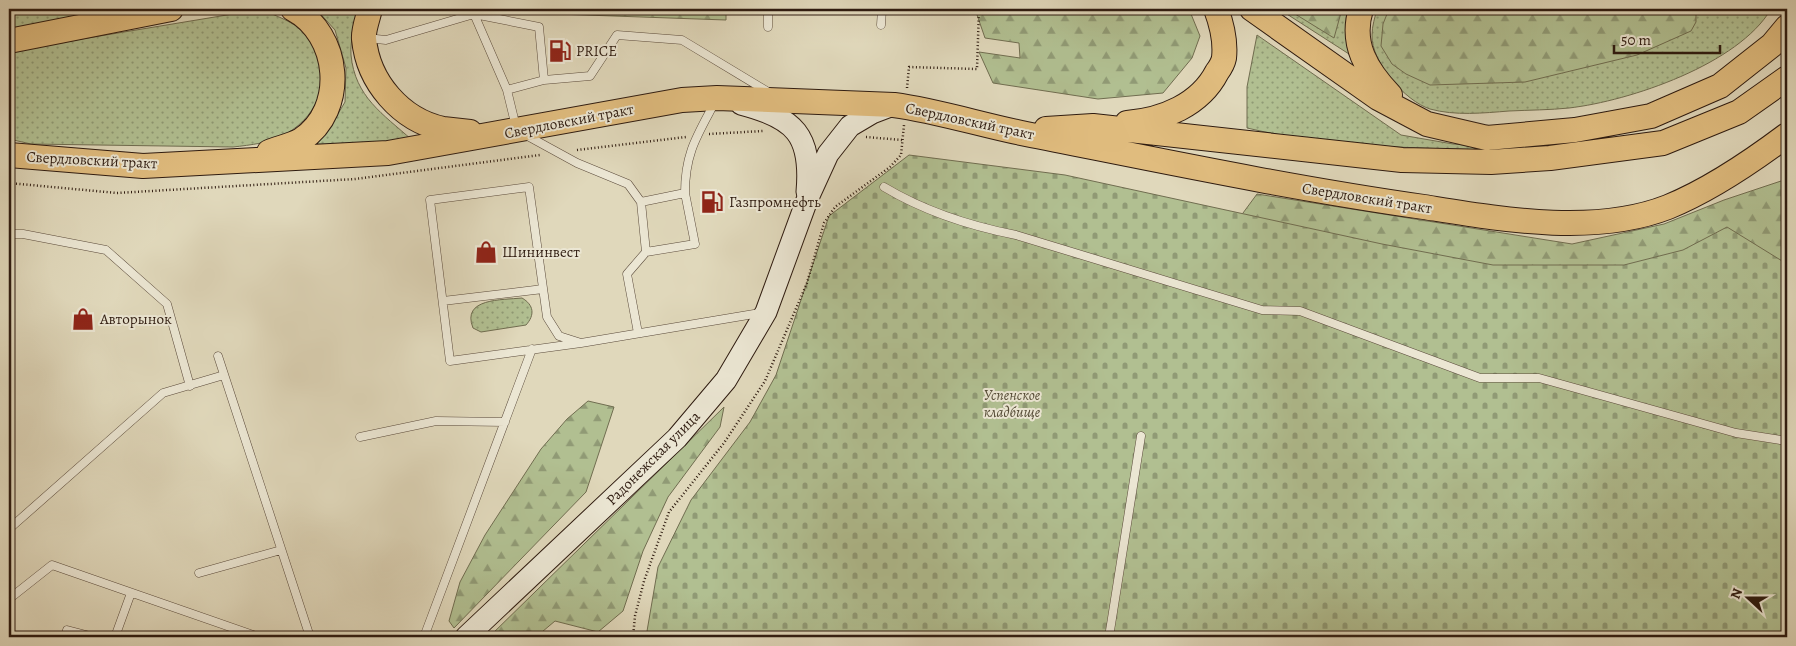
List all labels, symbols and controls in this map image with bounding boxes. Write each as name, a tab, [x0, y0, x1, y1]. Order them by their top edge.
scale bar	[1614, 22, 1720, 54]
text: 50 m	[1621, 30, 1651, 50]
fuel station icon: PRICE	[547, 38, 573, 64]
place label: PRICE	[576, 41, 617, 61]
street label: Свердловский тракт	[904, 98, 1037, 144]
street label: Свердловский тракт	[503, 99, 636, 143]
street label: Свердловский тракт	[26, 147, 158, 173]
street label: Свердловский тракт	[1301, 178, 1434, 218]
fuel station icon: Газпромнефть	[699, 189, 725, 215]
place label: Газпромнефть	[729, 192, 821, 212]
shop icon: Шининвест	[473, 239, 499, 265]
place label: Шининвест	[502, 242, 580, 262]
shop icon: Авторынок	[70, 306, 96, 332]
place label: Авторынок	[99, 309, 172, 329]
park label: Успенское кладбище	[984, 385, 1041, 422]
street label: Радонежская улица	[602, 407, 704, 509]
north arrow	[1724, 574, 1774, 624]
text: N	[1726, 585, 1747, 602]

